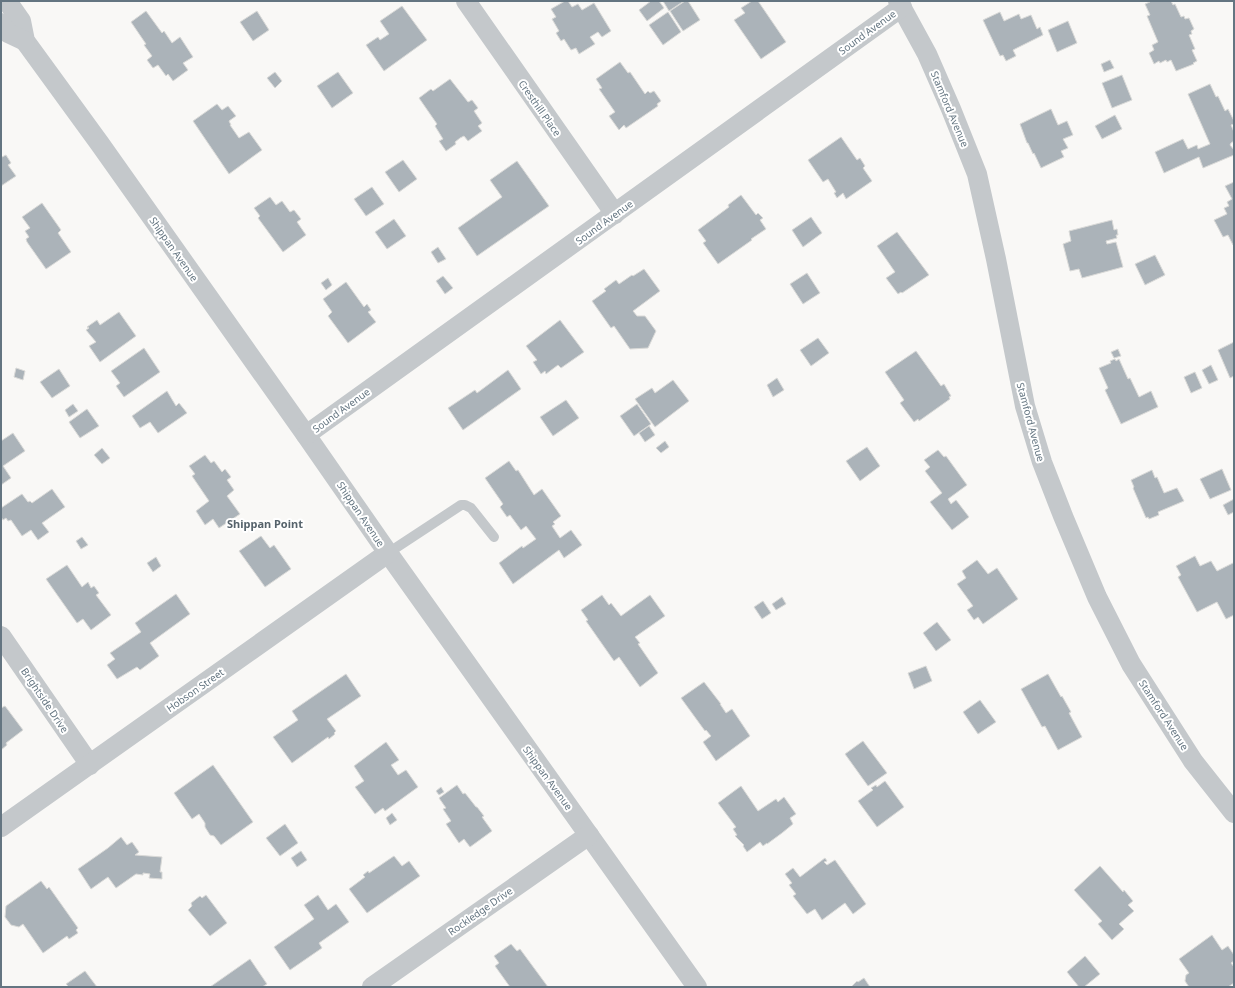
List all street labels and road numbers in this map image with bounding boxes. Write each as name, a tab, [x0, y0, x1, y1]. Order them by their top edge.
street label: Sound Avenue	[835, 6, 899, 58]
street label: Stamford Avenue	[928, 69, 972, 150]
street label: Cresthill Place	[515, 77, 565, 139]
street label: Sound Avenue	[572, 196, 636, 248]
street label: Shippan Avenue	[146, 214, 202, 284]
street label: Stamford Avenue	[1014, 381, 1048, 463]
street label: Sound Avenue	[309, 384, 373, 436]
street label: Shippan Avenue	[334, 479, 388, 550]
street label: Brightside Drive	[18, 665, 72, 736]
street label: Hobson Street	[163, 665, 227, 715]
street label: Stamford Avenue	[1136, 677, 1192, 753]
street label: Shippan Avenue	[520, 743, 576, 813]
street label: Rockledge Drive	[445, 883, 515, 939]

